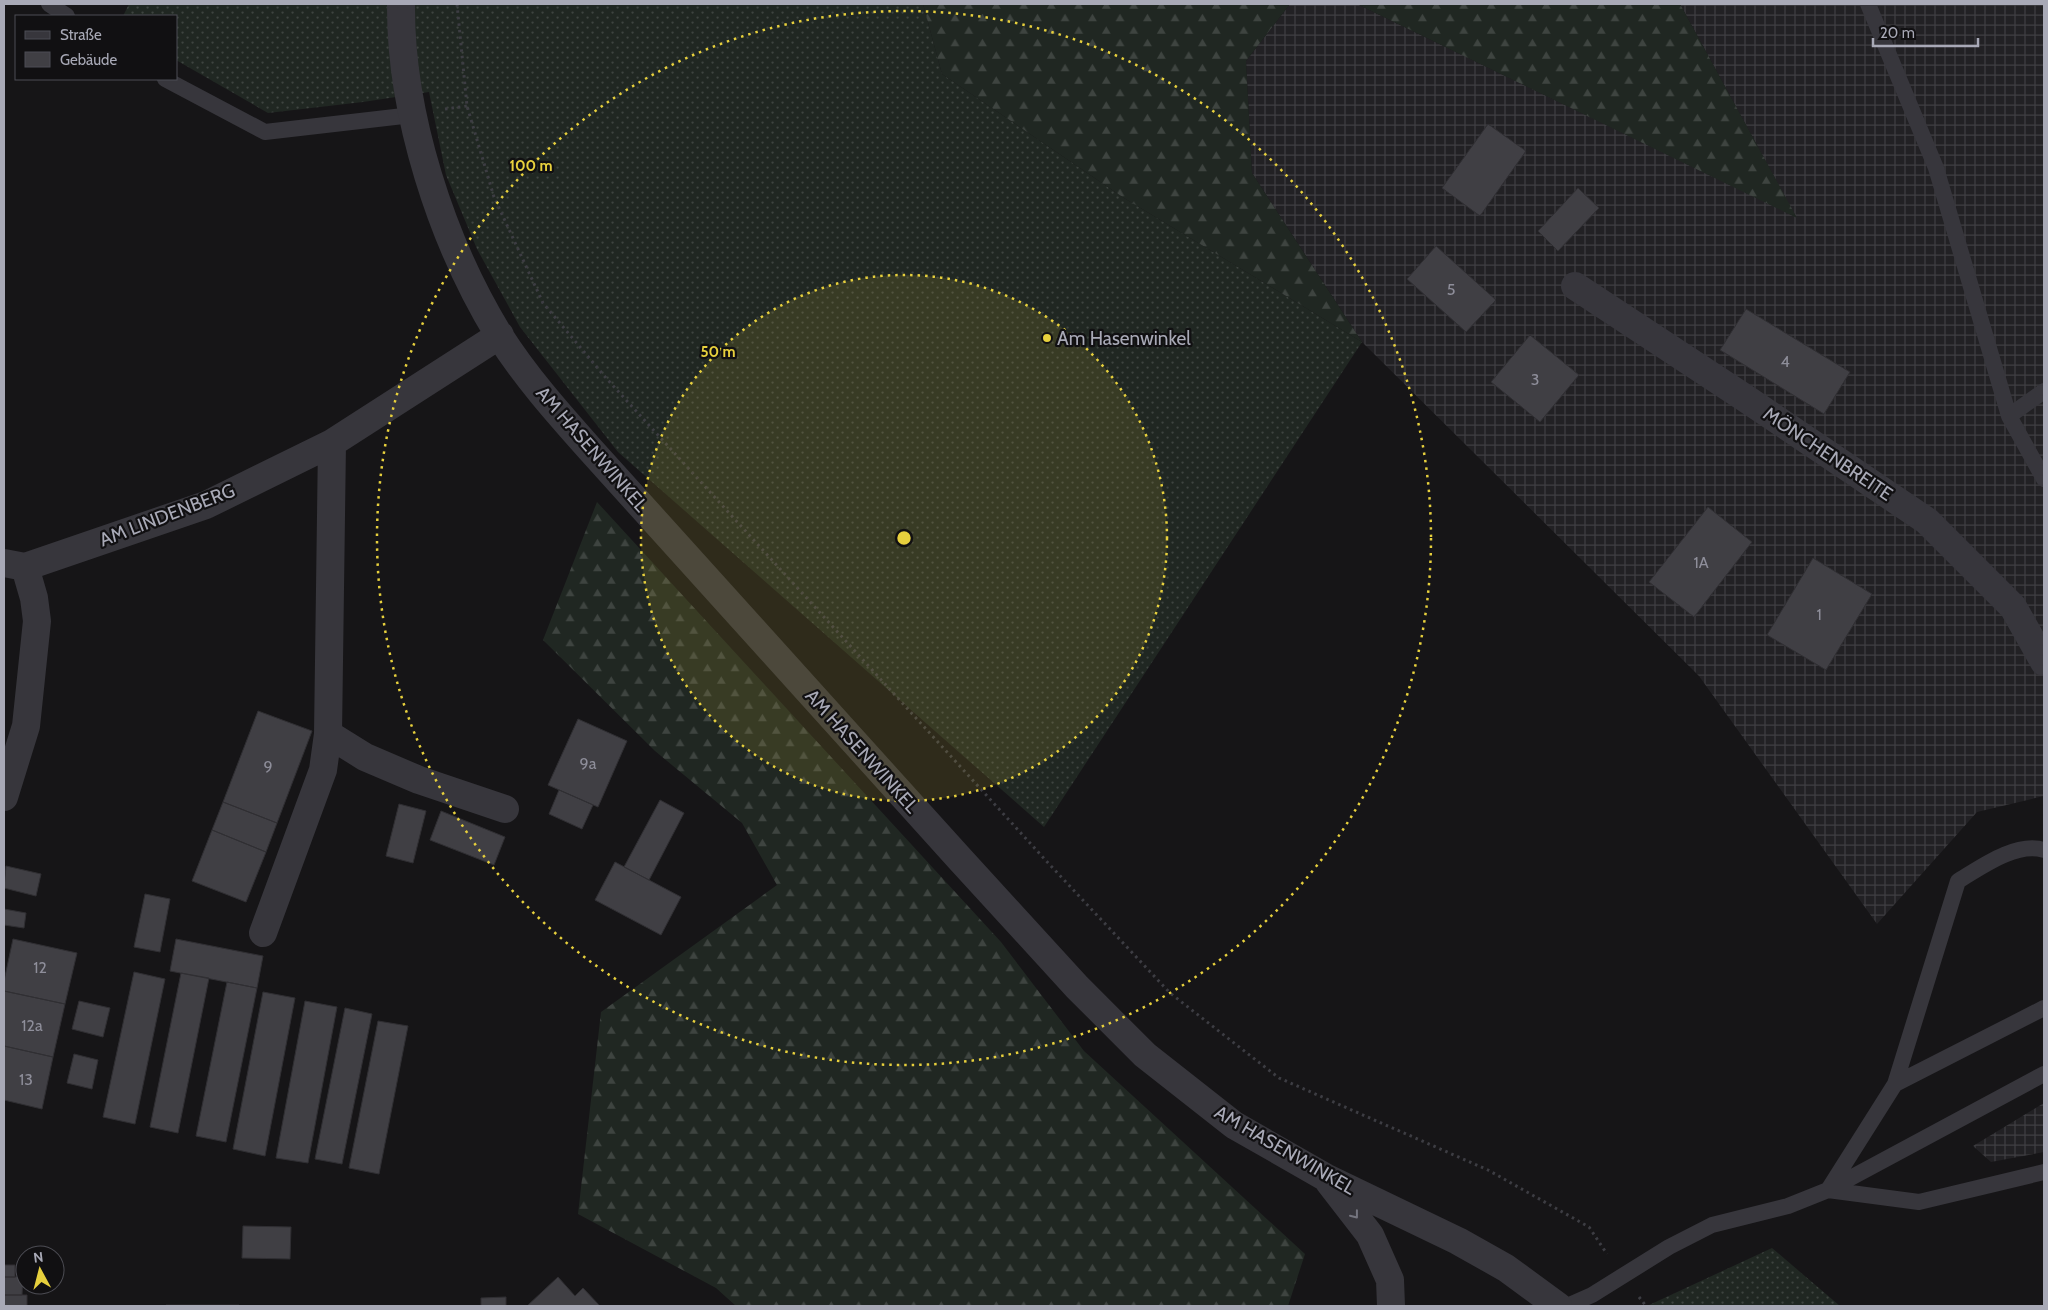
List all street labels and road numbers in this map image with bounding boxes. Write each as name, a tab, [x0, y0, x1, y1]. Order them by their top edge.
street label: AM HASENWINKEL	[531, 382, 653, 517]
street label: MÖNCHENBREITE	[1759, 402, 1897, 506]
street label: AM LINDENBERG	[96, 479, 238, 551]
street label: AM HASENWINKEL	[800, 684, 924, 818]
street label: AM HASENWINKEL	[1211, 1100, 1360, 1200]

